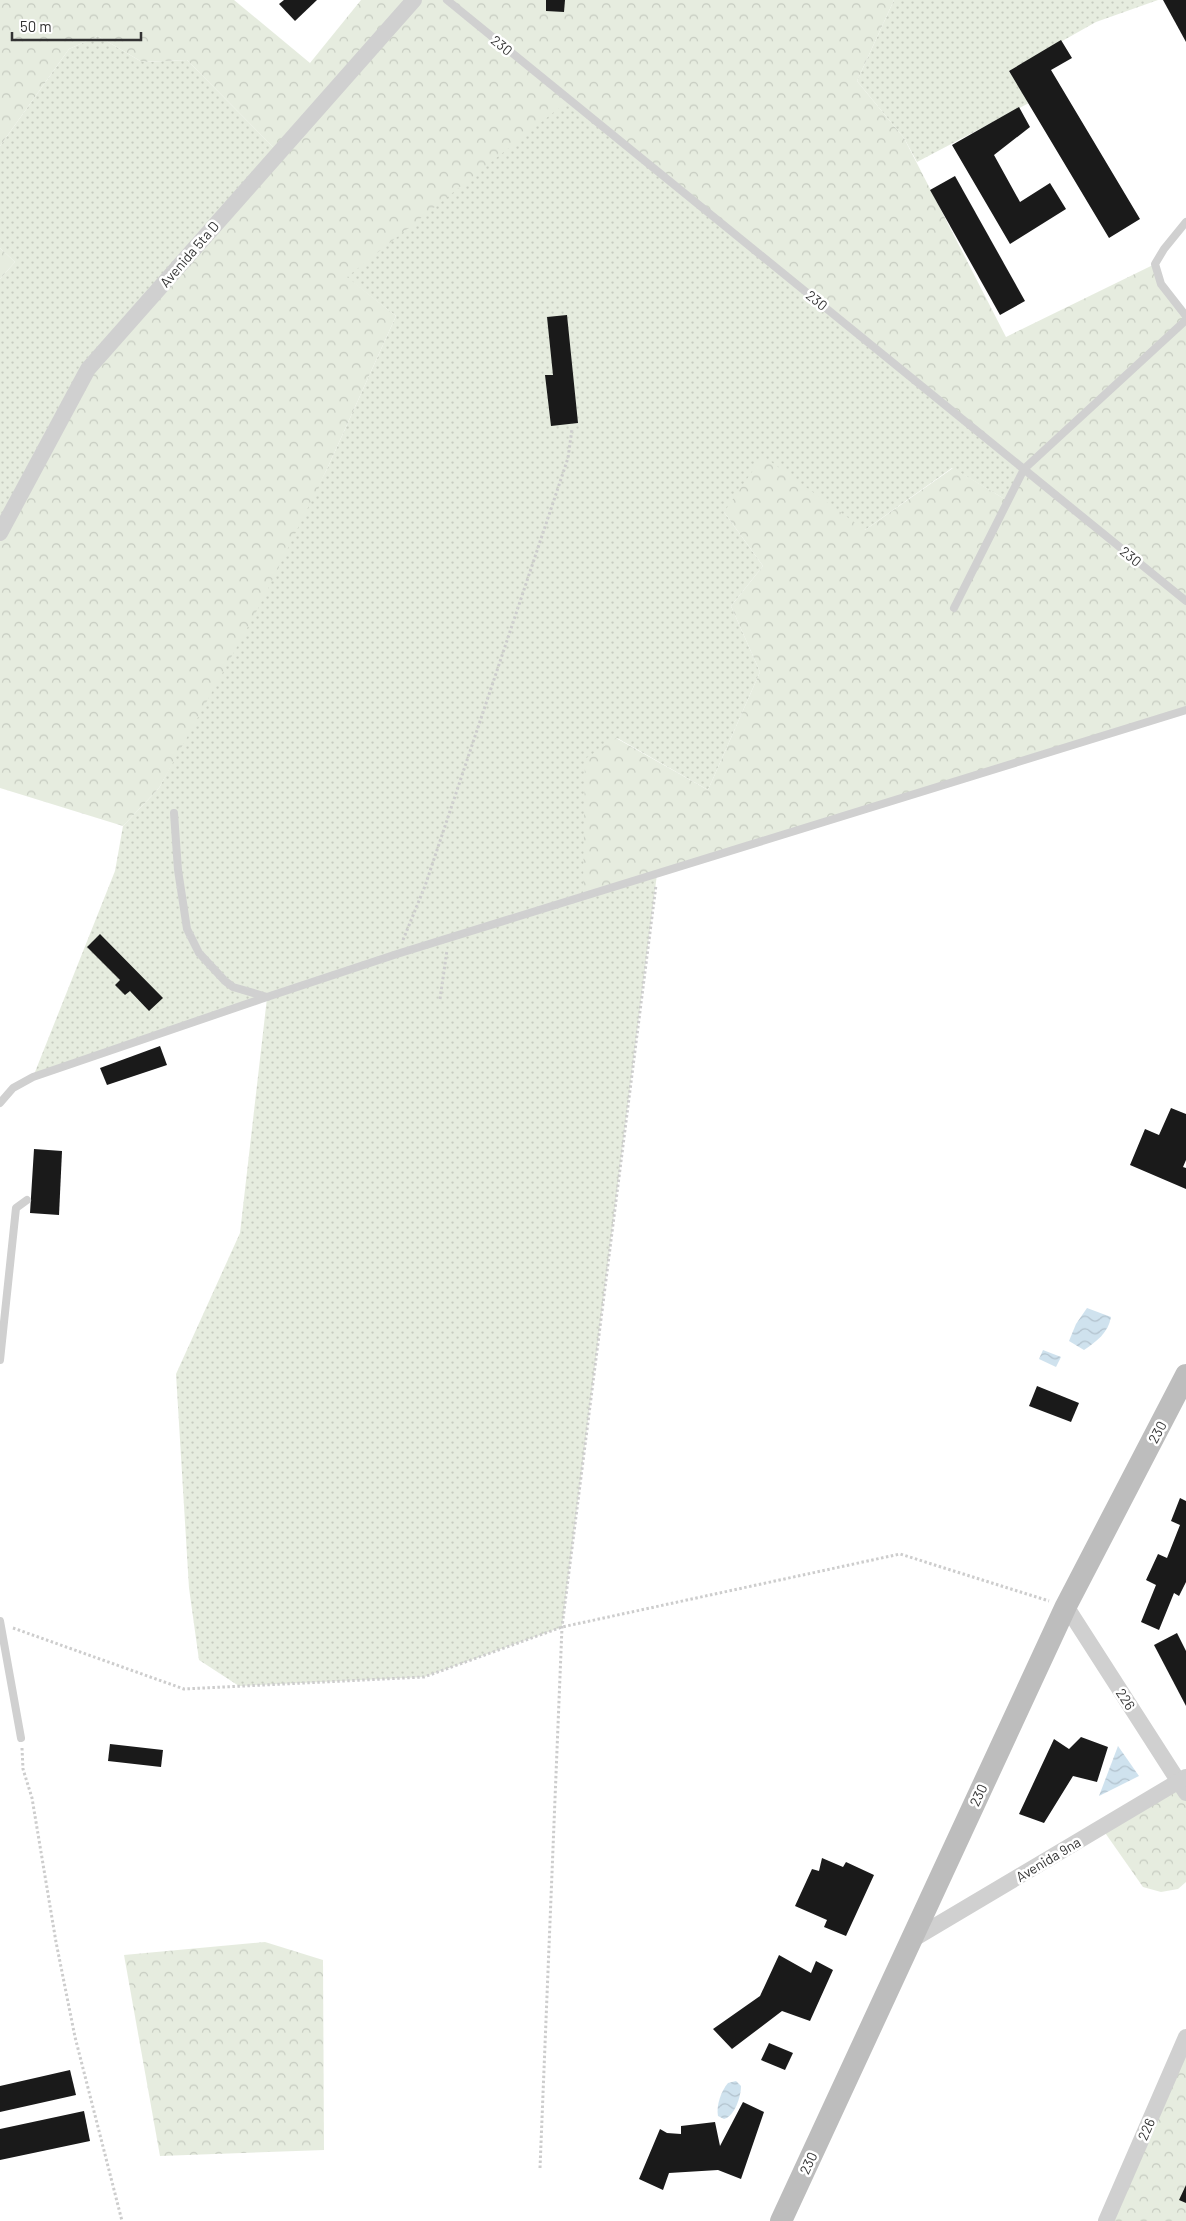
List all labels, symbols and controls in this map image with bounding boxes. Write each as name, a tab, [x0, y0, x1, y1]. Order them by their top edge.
scale bar	[12, 10, 141, 42]
text: 50 m	[20, 17, 52, 35]
street label: 230	[488, 31, 516, 59]
street label: Avenida 5ta D	[156, 218, 222, 290]
street label: 230	[803, 286, 831, 314]
street label: 230	[1117, 542, 1145, 570]
street label: 230	[1144, 1418, 1170, 1446]
street label: 226	[1113, 1685, 1139, 1713]
street label: 230	[966, 1781, 990, 1809]
street label: Avenida 9na	[1012, 1833, 1084, 1885]
street label: 226	[1134, 2115, 1158, 2143]
street label: 230	[796, 2149, 820, 2177]

